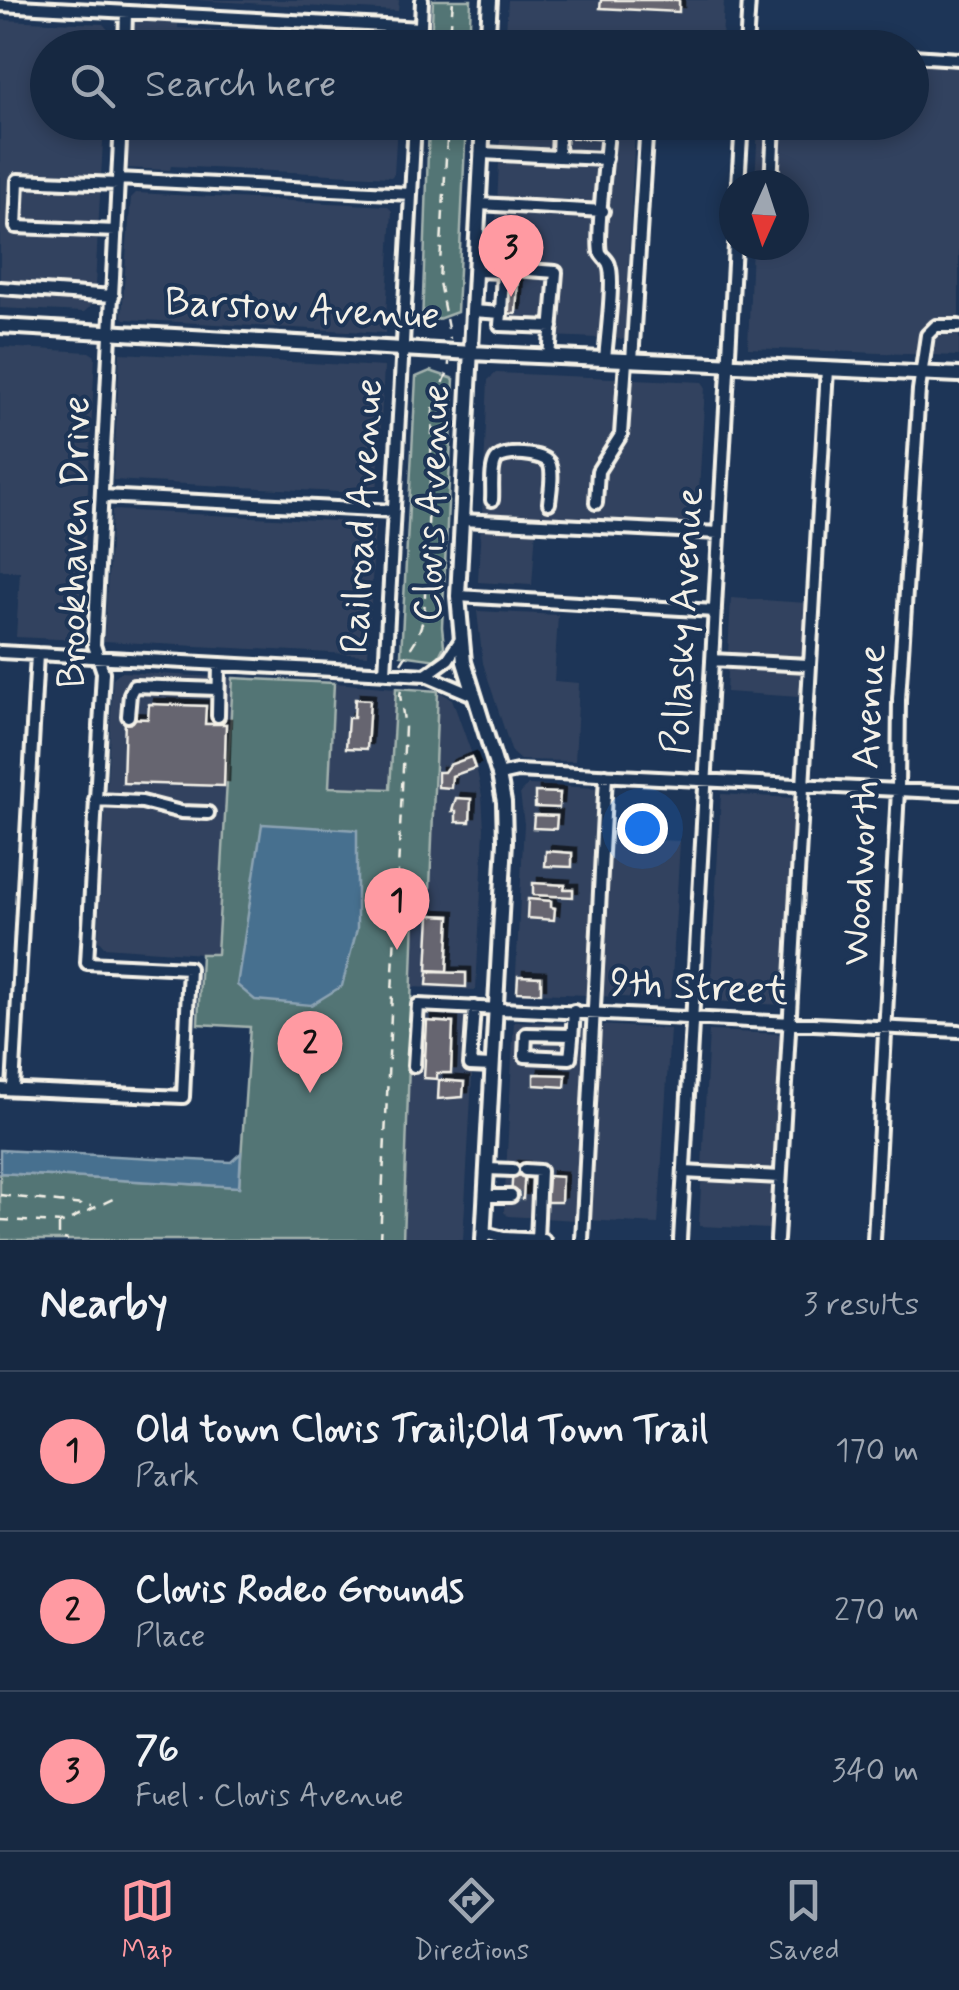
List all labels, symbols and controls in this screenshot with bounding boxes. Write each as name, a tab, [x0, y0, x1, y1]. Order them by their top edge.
search box	[30, 30, 929, 140]
icon: search	[65, 58, 120, 113]
text: Search here	[145, 61, 336, 110]
north arrow	[719, 170, 809, 260]
pin: 3	[478, 214, 544, 297]
street label: Barstow Avenue	[163, 277, 441, 343]
street label: Railroad Avenue	[330, 377, 396, 655]
street label: Clovis Avenue	[403, 383, 463, 623]
street label: Brookhaven Drive	[46, 395, 104, 689]
street label: Pollasky Avenue	[651, 486, 717, 756]
street label: Woodworth Avenue	[831, 643, 899, 967]
your location	[617, 803, 668, 854]
pin: 1	[364, 868, 430, 950]
street label: 9th Street	[608, 957, 790, 1019]
pin: 2	[278, 1010, 342, 1093]
text: Nearby	[40, 1278, 168, 1333]
text: 3 results	[803, 1284, 919, 1326]
text: Old town Clovis Trail;Old Town Trail	[135, 1406, 708, 1455]
text: 1	[65, 1430, 80, 1472]
text: 170 m	[835, 1430, 919, 1472]
text: Park	[135, 1455, 199, 1497]
text: Clovis Rodeo Grounds	[135, 1566, 464, 1615]
text: 2	[65, 1590, 80, 1632]
text: 270 m	[834, 1590, 919, 1632]
text: Place	[135, 1615, 205, 1657]
text: 76	[135, 1726, 179, 1775]
text: 3	[65, 1750, 80, 1792]
text: 340 m	[832, 1750, 919, 1792]
text: Fuel · Clovis Avenue	[135, 1775, 404, 1817]
tab: Map	[120, 1873, 175, 1970]
tab: Directions	[414, 1873, 529, 1970]
tab: Saved	[769, 1873, 839, 1970]

